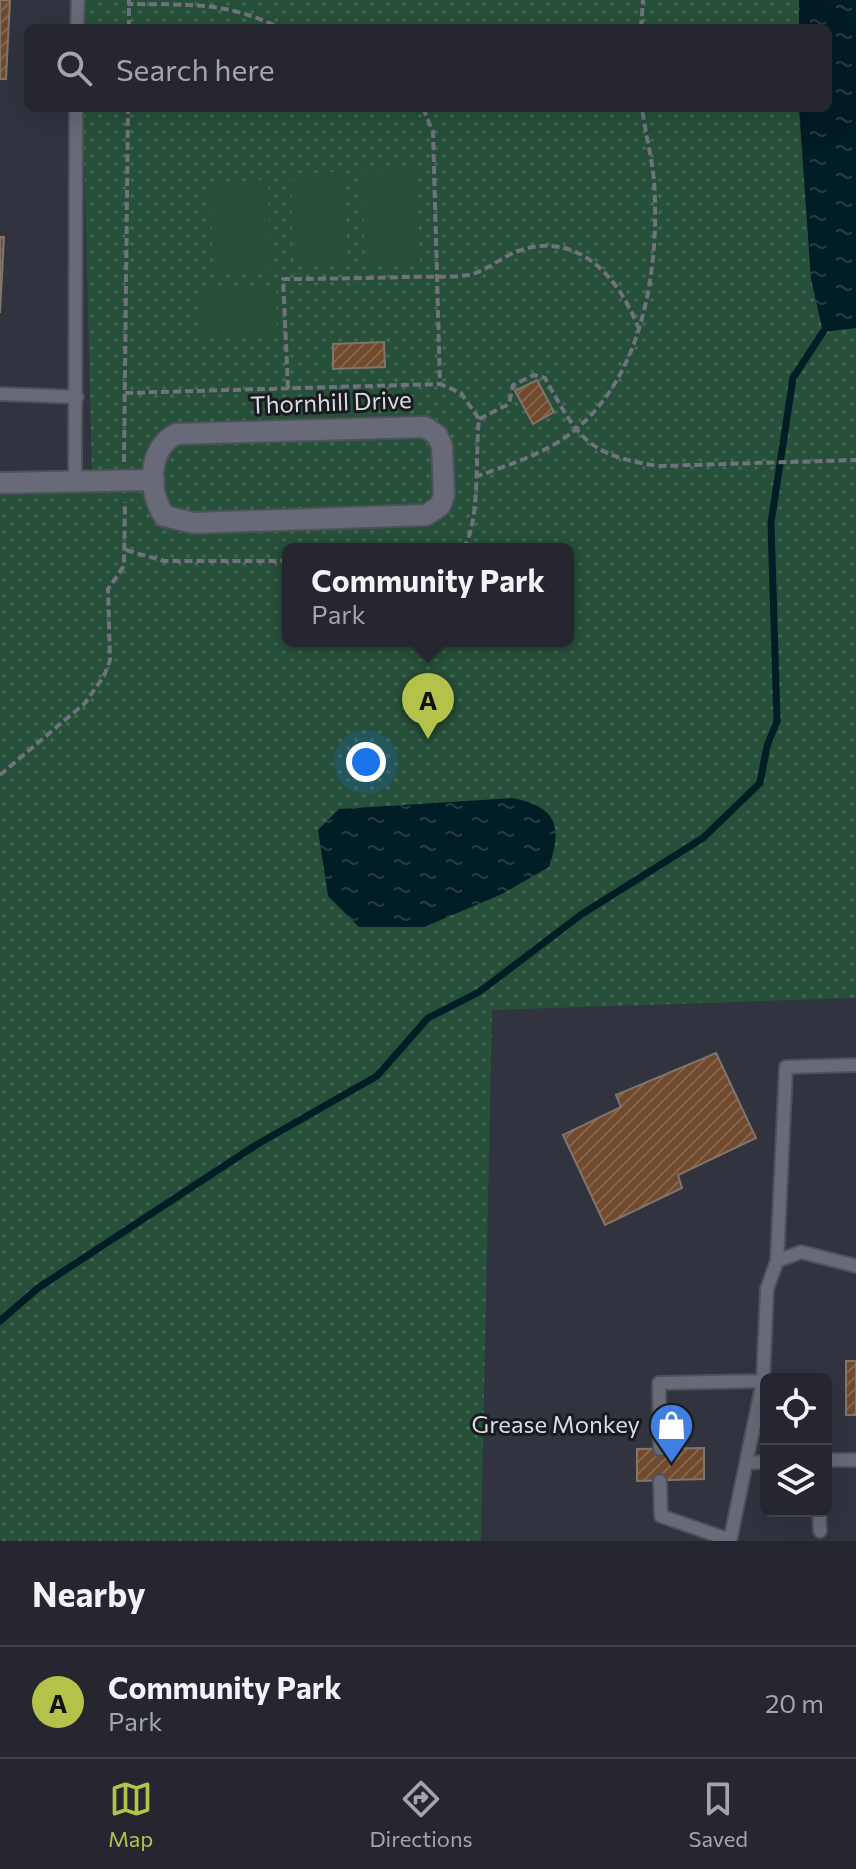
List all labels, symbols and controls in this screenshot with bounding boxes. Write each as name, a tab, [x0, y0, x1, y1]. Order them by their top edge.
search box	[24, 24, 832, 112]
icon: search	[52, 46, 96, 90]
text: Search here	[116, 50, 275, 87]
street label: Thornhill Drive	[250, 384, 412, 419]
popup	[282, 543, 574, 647]
text: Community Park	[311, 561, 545, 598]
text: Park	[311, 598, 366, 629]
pin: A	[402, 673, 454, 739]
your location	[346, 742, 386, 782]
map controls	[760, 1373, 832, 1517]
button: locate	[760, 1373, 832, 1445]
shop icon: Grease Monkey	[647, 1401, 695, 1464]
place label: Grease Monkey	[472, 1409, 640, 1438]
button: layers	[760, 1445, 832, 1517]
text: Nearby	[32, 1572, 146, 1614]
text: Community Park	[108, 1668, 341, 1705]
text: A	[49, 1687, 67, 1718]
text: 20 m	[765, 1687, 824, 1718]
text: Park	[108, 1705, 162, 1736]
tab: Map	[108, 1777, 153, 1852]
tab: Directions	[369, 1777, 473, 1852]
tab: Saved	[689, 1777, 748, 1852]

